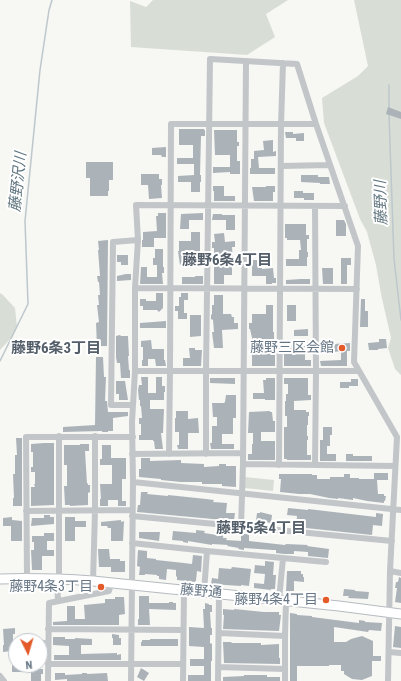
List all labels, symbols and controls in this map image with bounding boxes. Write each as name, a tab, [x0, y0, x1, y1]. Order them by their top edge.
water label: 藤野沢川	[7, 151, 31, 213]
water label: 藤野川	[372, 180, 392, 226]
district label: 藤野6条4丁目	[182, 252, 272, 270]
district label: 藤野6条3丁目	[11, 340, 101, 358]
place label: 藤野三区会館	[250, 340, 334, 356]
marker: 藤野三区会館	[337, 343, 347, 353]
district label: 藤野5条4丁目	[216, 520, 306, 538]
place label: 藤野4条3丁目	[9, 579, 93, 595]
marker: 藤野4条3丁目	[96, 582, 106, 592]
street label: 藤野通	[179, 582, 223, 602]
place label: 藤野4条4丁目	[234, 592, 318, 608]
marker: 藤野4条4丁目	[321, 595, 331, 605]
north arrow	[8, 633, 48, 673]
text: N	[25, 658, 33, 671]

